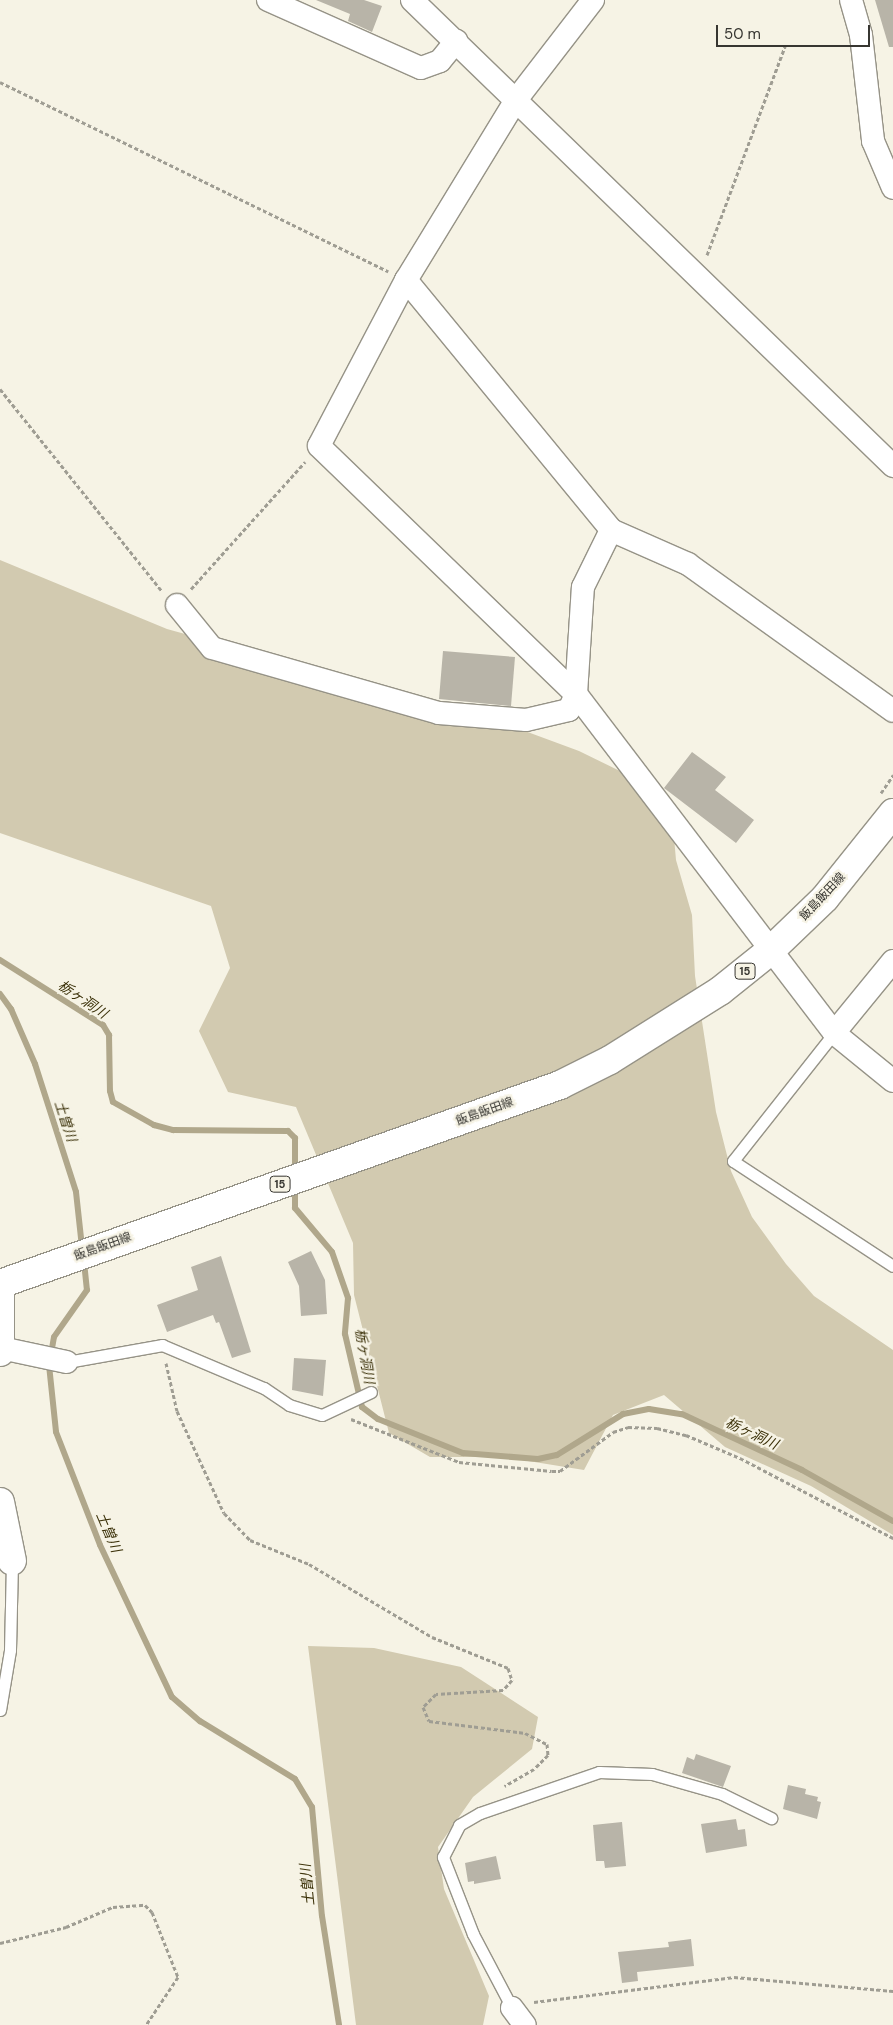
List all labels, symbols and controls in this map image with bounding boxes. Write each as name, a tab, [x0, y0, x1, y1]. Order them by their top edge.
scale bar	[718, 15, 872, 47]
text: 50 m	[724, 24, 761, 44]
street label: 飯島飯田線	[797, 870, 849, 924]
road number: 15	[734, 962, 756, 979]
water label: 栃ヶ洞川	[55, 976, 111, 1022]
street label: 飯島飯田線	[454, 1095, 516, 1129]
water label: 土曽川	[52, 1098, 80, 1144]
road number: 15	[269, 1176, 291, 1192]
street label: 飯島飯田線	[72, 1230, 134, 1264]
water label: 栃ヶ洞川	[352, 1327, 378, 1385]
water label: 栃ヶ洞川	[723, 1414, 781, 1452]
water label: 土曽川	[93, 1509, 125, 1555]
water label: 土曽川	[296, 1863, 318, 1907]

